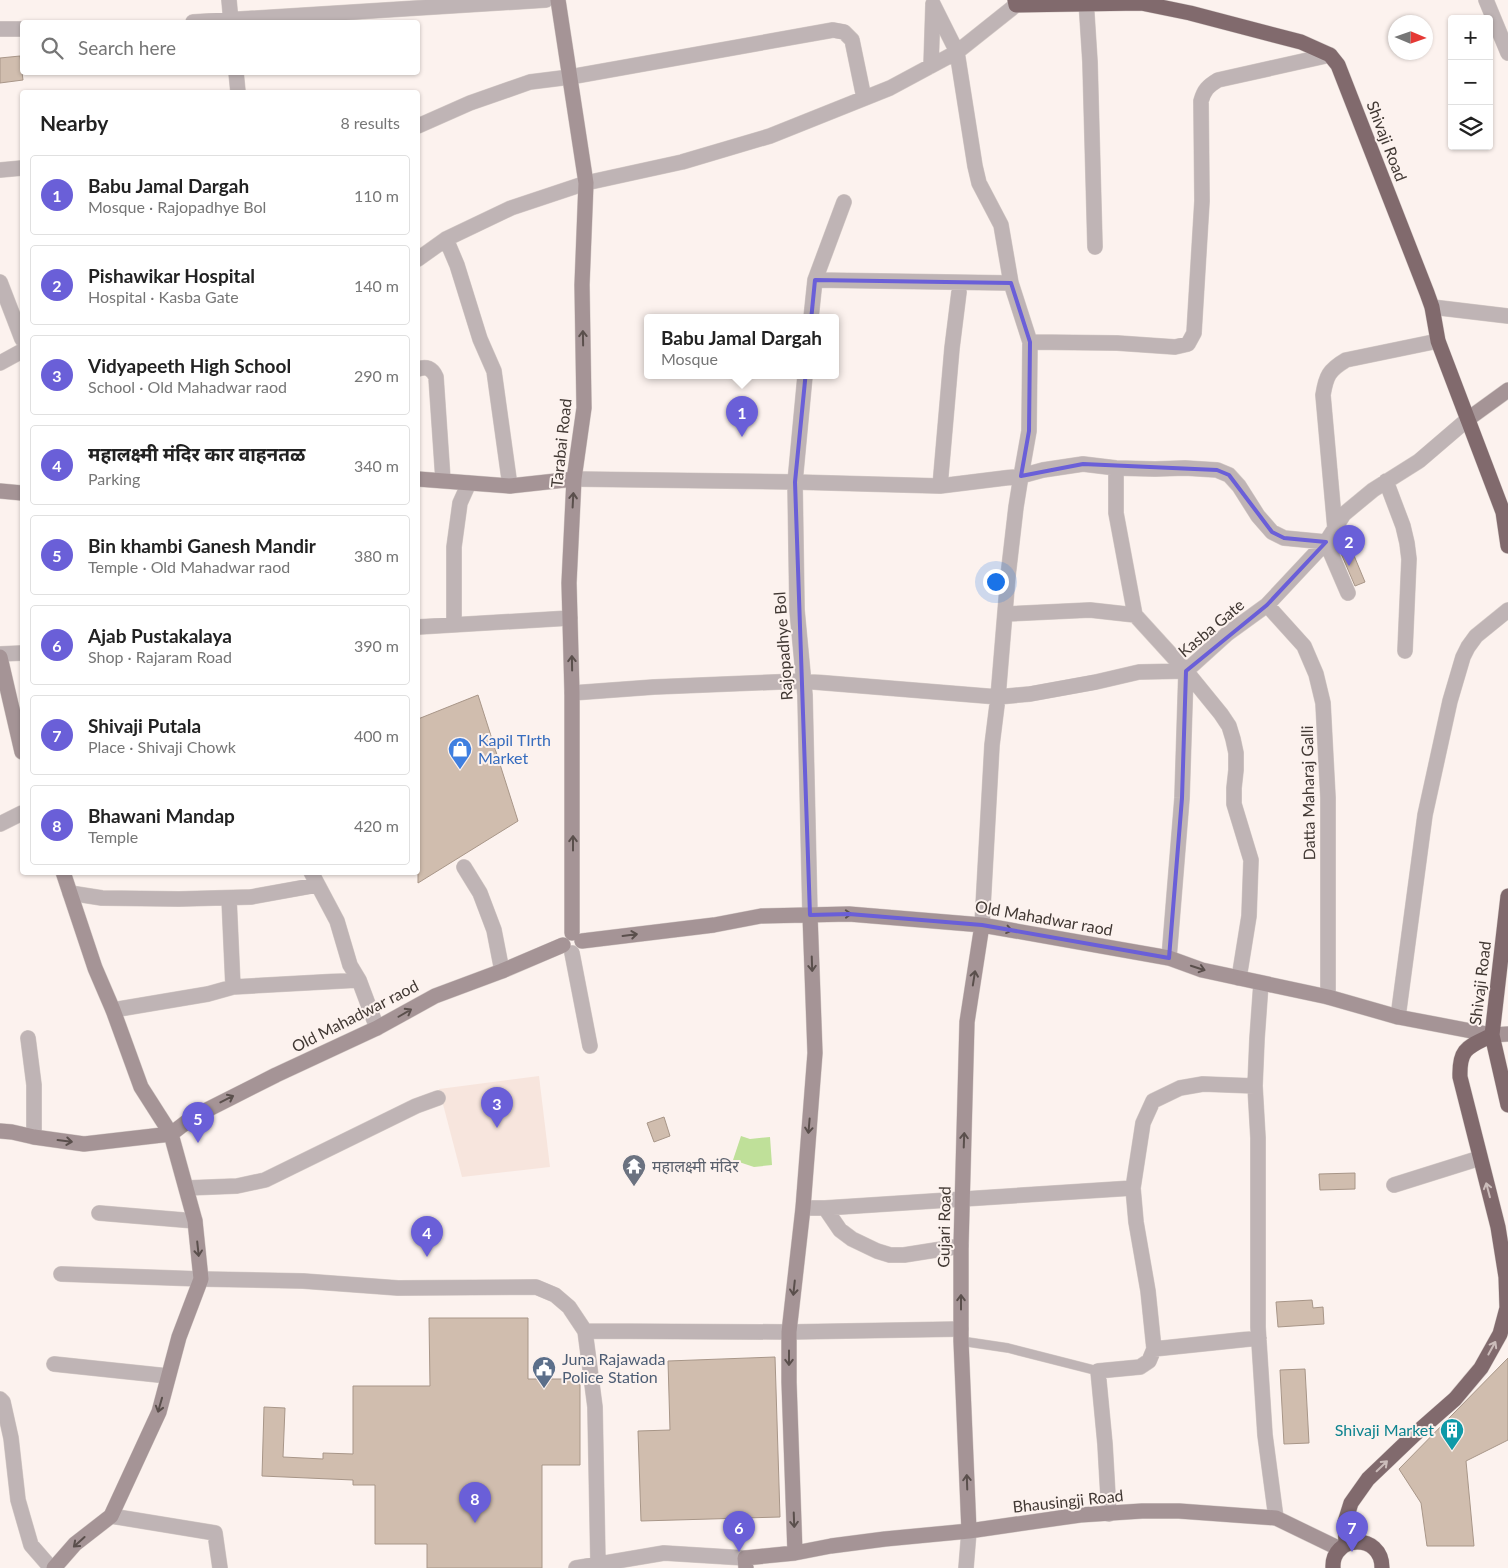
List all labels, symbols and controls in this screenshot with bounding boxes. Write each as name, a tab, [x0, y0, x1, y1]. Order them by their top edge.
north arrow	[1388, 15, 1433, 60]
map controls	[1448, 15, 1493, 150]
button: +	[1448, 15, 1493, 60]
search box	[20, 20, 420, 75]
icon: search	[38, 34, 66, 62]
text: Search here	[78, 36, 176, 59]
button: −	[1448, 60, 1493, 105]
street label: Shivaji Road	[1363, 98, 1411, 184]
button: layers	[1448, 105, 1493, 150]
text: Nearby	[40, 110, 108, 135]
text: 8 results	[340, 113, 400, 132]
text: Babu Jamal Dargah	[88, 174, 249, 197]
text: 1	[52, 186, 62, 205]
text: 110 m	[354, 186, 399, 205]
text: Mosque · Rajopadhye Bol	[88, 197, 266, 216]
text: Pishawikar Hospital	[88, 264, 255, 287]
text: 2	[52, 276, 62, 295]
text: 140 m	[354, 276, 399, 295]
text: Hospital · Kasba Gate	[88, 287, 239, 306]
popup	[644, 314, 839, 379]
text: Babu Jamal Dargah	[661, 326, 822, 349]
one-way arrow	[578, 331, 588, 347]
text: Mosque	[661, 349, 718, 368]
text: Vidyapeeth High School	[88, 354, 291, 377]
text: 3	[52, 366, 62, 385]
text: 290 m	[354, 366, 399, 385]
text: School · Old Mahadwar raod	[88, 377, 287, 396]
pin: 1	[726, 396, 758, 437]
street label: Tarabai Road	[546, 397, 575, 488]
text: महालक्ष्मी मंदिर कार वाहनतळ	[88, 442, 305, 465]
text: 4	[52, 456, 62, 475]
text: 340 m	[354, 456, 399, 475]
text: Parking	[88, 469, 140, 488]
one-way arrow	[569, 493, 578, 509]
pin: 2	[1333, 525, 1365, 566]
text: Bin khambi Ganesh Mandir	[88, 534, 316, 557]
text: 5	[52, 546, 62, 565]
text: 380 m	[354, 546, 399, 565]
text: Temple · Old Mahadwar raod	[88, 557, 290, 576]
your location	[983, 569, 1009, 595]
street label: Rajopadhye Bol	[769, 591, 796, 701]
street label: Kasba Gate	[1174, 595, 1247, 661]
text: Ajab Pustakalaya	[88, 624, 232, 647]
text: 6	[52, 636, 62, 655]
text: 390 m	[354, 636, 399, 655]
text: Shop · Rajaram Road	[88, 647, 232, 666]
one-way arrow	[567, 655, 576, 671]
text: Shivaji Putala	[88, 714, 201, 737]
street label: Datta Maharaj Galli	[1297, 725, 1318, 861]
text: 7	[52, 726, 62, 745]
text: 400 m	[354, 726, 399, 745]
place label: Kapil TIrth Market	[478, 730, 551, 767]
shop icon: Kapil TIrth Market	[447, 736, 473, 770]
text: Place · Shivaji Chowk	[88, 737, 236, 756]
text: Bhawani Mandap	[88, 804, 235, 827]
text: 8	[52, 816, 62, 835]
text: 420 m	[354, 816, 399, 835]
text: Temple	[88, 827, 138, 846]
one-way arrow	[568, 835, 578, 851]
street label: Old Mahadwar raod	[974, 896, 1114, 939]
one-way arrow	[835, 909, 851, 919]
one-way arrow	[997, 924, 1013, 934]
one-way arrow	[622, 930, 638, 940]
street label: Shivaji Road	[1465, 940, 1494, 1026]
one-way arrow	[807, 956, 816, 972]
one-way arrow	[1190, 964, 1206, 974]
one-way arrow	[969, 970, 979, 986]
street label: Old Mahadwar raod	[288, 975, 421, 1056]
one-way arrow	[397, 1008, 412, 1018]
pin: 3	[481, 1087, 513, 1128]
one-way arrow	[219, 1094, 234, 1104]
pin: 5	[182, 1102, 214, 1143]
one-way arrow	[805, 1118, 814, 1134]
one-way arrow	[959, 1132, 969, 1148]
one-way arrow	[57, 1136, 73, 1146]
temple icon: महालक्ष्मी मंदिर	[621, 1153, 647, 1187]
place label: महालक्ष्मी मंदिर	[652, 1156, 739, 1175]
one-way arrow	[1483, 1183, 1493, 1199]
street label: Gujari Road	[933, 1186, 954, 1268]
pin: 4	[411, 1216, 443, 1257]
one-way arrow	[193, 1241, 203, 1257]
one-way arrow	[789, 1280, 799, 1296]
one-way arrow	[956, 1294, 966, 1310]
one-way arrow	[1488, 1341, 1498, 1356]
place label: Juna Rajawada Police Station	[562, 1349, 665, 1386]
one-way arrow	[784, 1350, 794, 1366]
public building icon: Juna Rajawada Police Station	[531, 1355, 557, 1389]
one-way arrow	[155, 1397, 165, 1413]
building icon: Shivaji Market	[1439, 1417, 1465, 1451]
place label: Shivaji Market	[1335, 1420, 1434, 1439]
one-way arrow	[1375, 1460, 1387, 1472]
one-way arrow	[962, 1474, 971, 1490]
pin: 8	[459, 1482, 491, 1523]
street label: Bhausingji Road	[1012, 1485, 1124, 1516]
pin: 6	[723, 1511, 755, 1552]
pin: 7	[1336, 1511, 1368, 1552]
one-way arrow	[789, 1512, 798, 1528]
one-way arrow	[72, 1536, 85, 1548]

